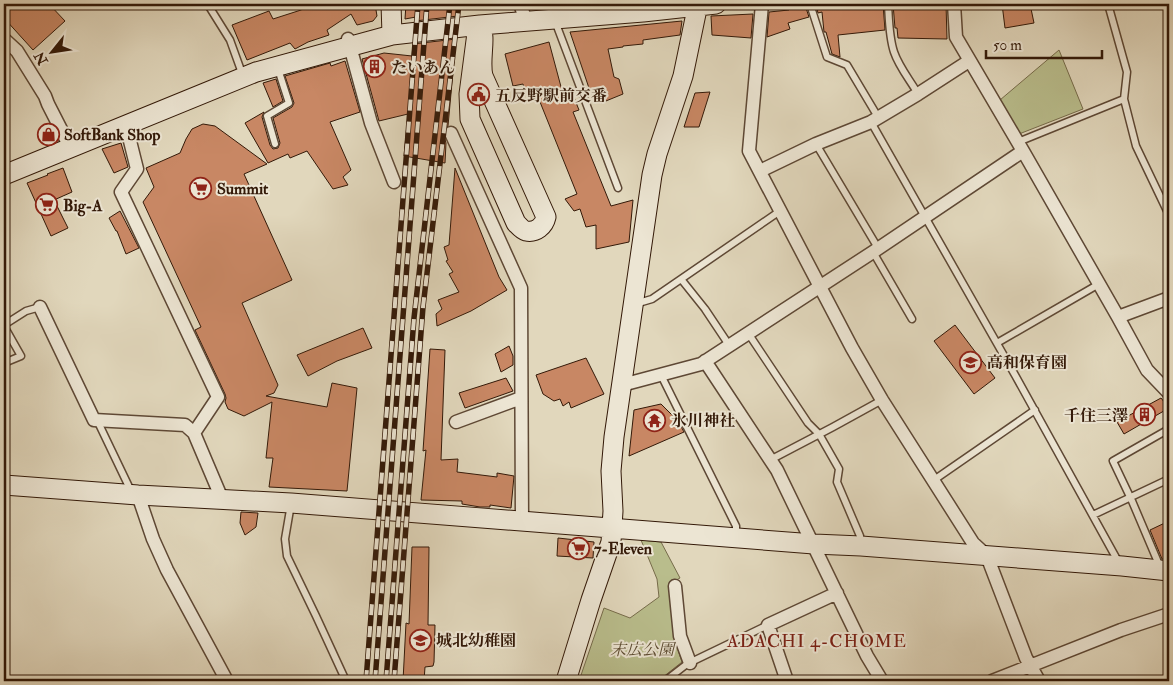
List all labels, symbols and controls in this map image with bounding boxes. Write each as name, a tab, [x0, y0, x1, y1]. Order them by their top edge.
north arrow	[28, 28, 78, 78]
scale bar	[986, 28, 1102, 60]
text: 50 m	[993, 36, 1022, 55]
text: N	[30, 48, 52, 69]
building icon: たいあん	[363, 55, 387, 79]
place label: たいあん	[391, 58, 455, 78]
public building icon: 五反野駅前交番	[467, 83, 491, 107]
place label: 五反野駅前交番	[495, 86, 607, 106]
shop icon: SoftBank Shop	[36, 122, 60, 146]
place label: SoftBank Shop	[64, 125, 160, 146]
supermarket icon: Summit	[189, 176, 213, 200]
place label: Summit	[217, 179, 269, 199]
supermarket icon: Big-A	[35, 193, 59, 217]
place label: Big-A	[63, 196, 103, 217]
school or university icon: 高和保育園	[959, 350, 983, 374]
place label: 高和保育園	[987, 353, 1067, 373]
building icon: 千住三澤	[1132, 403, 1156, 427]
place label: 千住三澤	[1064, 406, 1128, 426]
temple icon: 氷川神社	[643, 408, 667, 432]
place label: 氷川神社	[671, 411, 735, 431]
supermarket icon: 7-Eleven	[566, 536, 590, 560]
place label: 7-Eleven	[594, 539, 653, 559]
school or university icon: 城北幼稚園	[408, 628, 432, 652]
district label: ADACHI 4-CHOME	[726, 630, 907, 653]
place label: 城北幼稚園	[436, 631, 516, 651]
park label: 末広公園	[610, 640, 677, 660]

